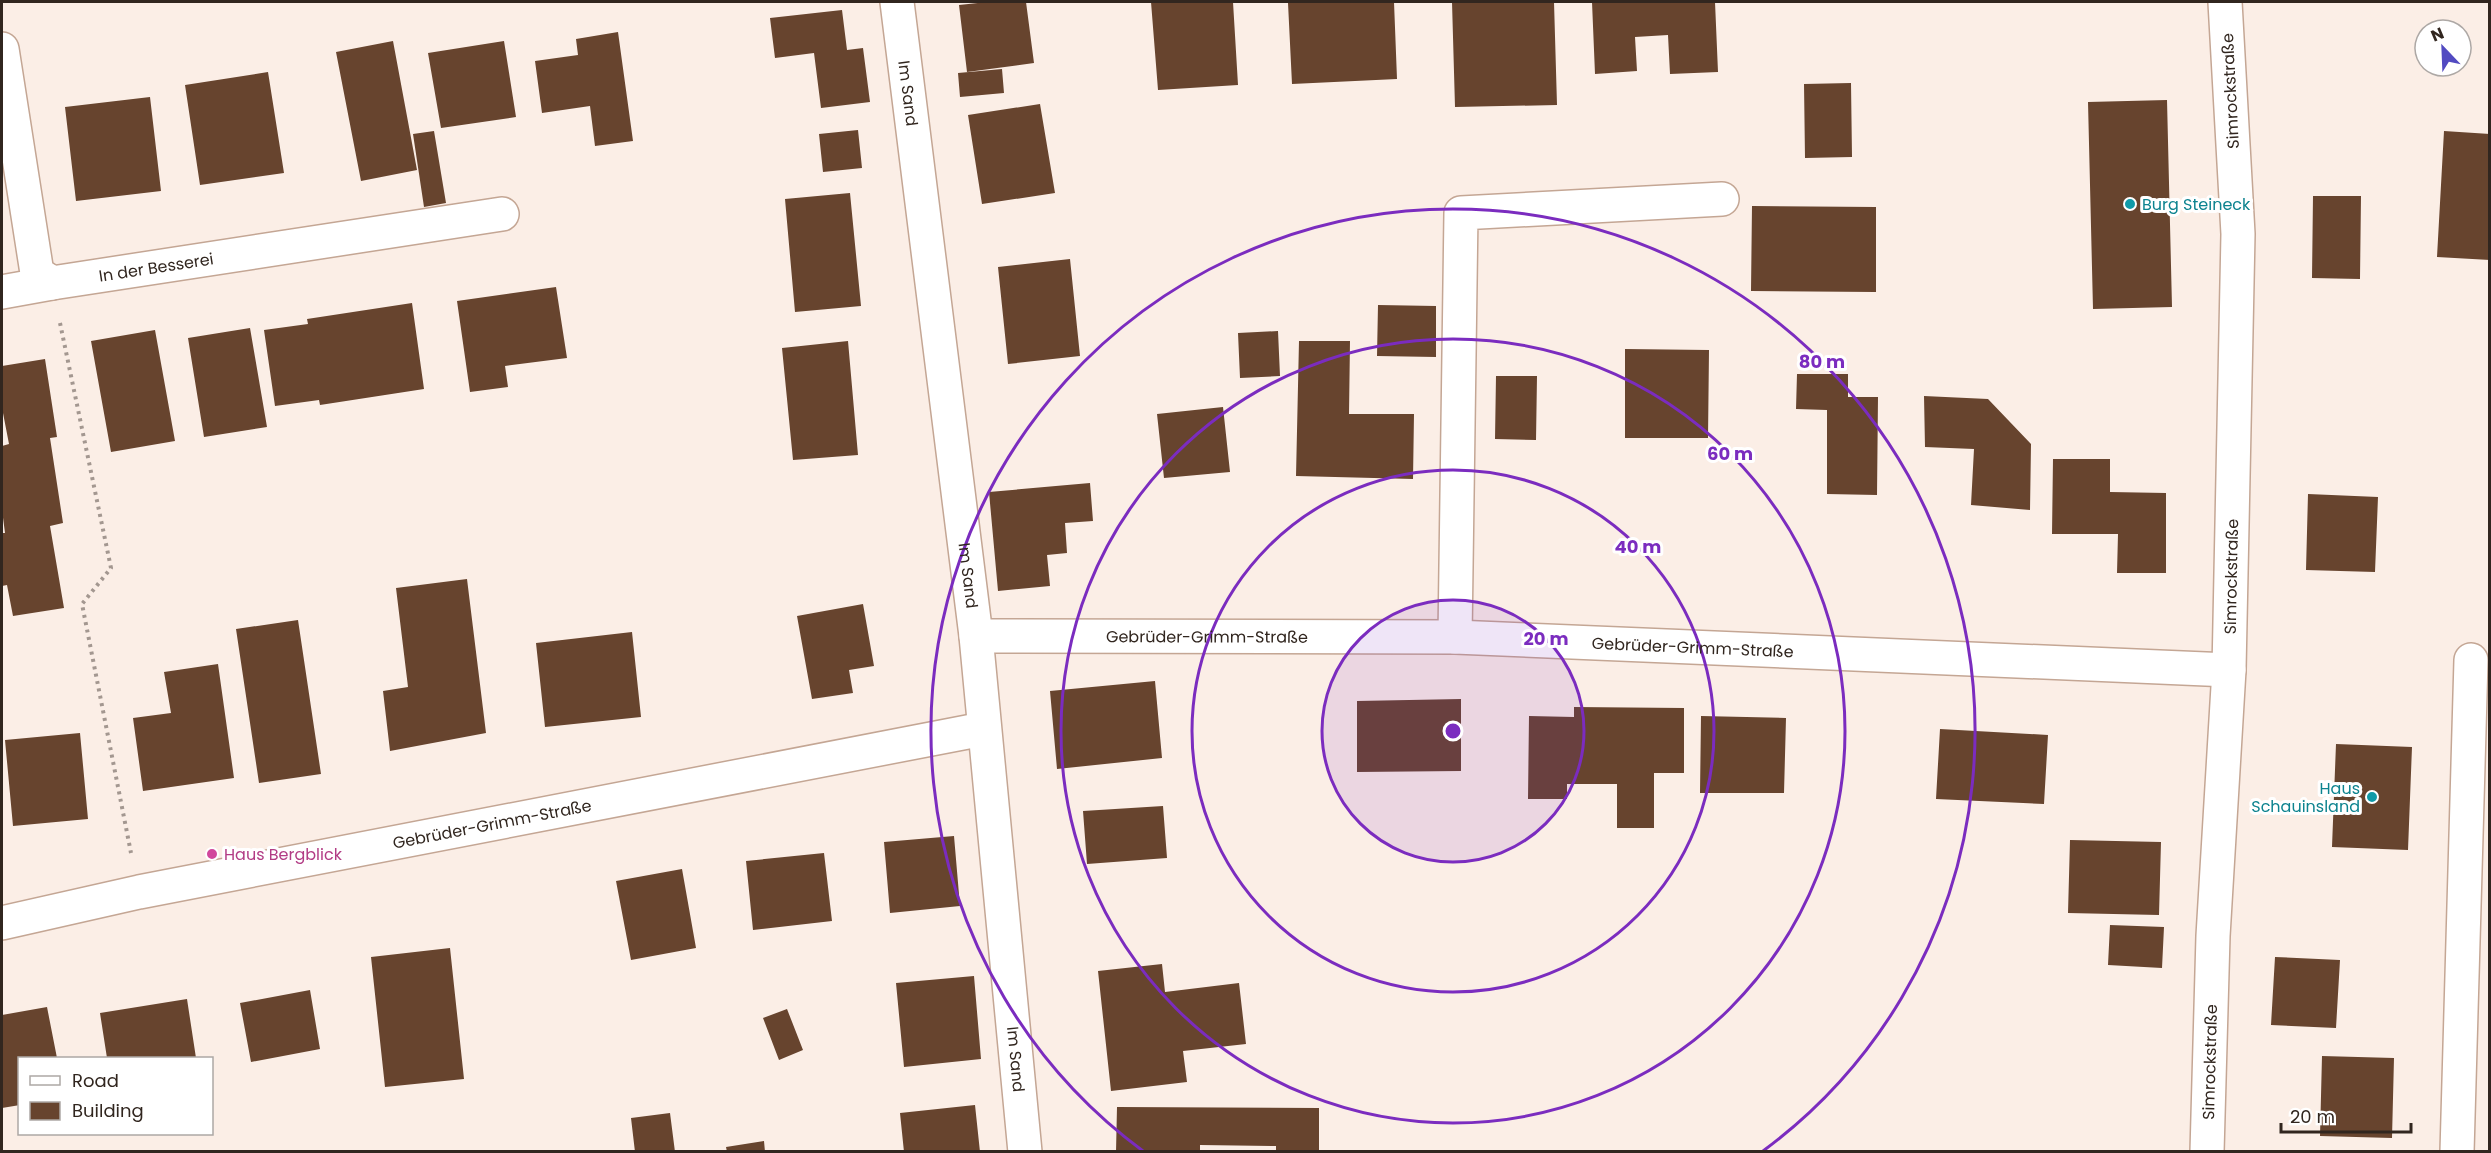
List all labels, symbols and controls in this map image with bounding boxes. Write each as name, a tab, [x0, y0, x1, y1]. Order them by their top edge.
north arrow	[2413, 18, 2473, 78]
text: N	[2427, 22, 2447, 48]
street label: Simrockstraße	[2216, 33, 2245, 149]
street label: Im Sand	[892, 59, 923, 128]
place label: Burg Steineck	[2142, 193, 2251, 216]
marker: Burg Steineck	[2123, 197, 2137, 211]
street label: In der Besserei	[97, 247, 215, 288]
text: 80 m	[1799, 349, 1845, 374]
text: 60 m	[1707, 441, 1753, 466]
street label: Simrockstraße	[2219, 518, 2244, 635]
text: 40 m	[1615, 534, 1661, 559]
street label: Im Sand	[952, 541, 983, 610]
street label: Gebrüder-Grimm-Straße	[1106, 625, 1308, 649]
text: 20 m	[1524, 626, 1568, 651]
street label: Gebrüder-Grimm-Straße	[1591, 632, 1794, 663]
centre of rings	[1443, 721, 1463, 741]
place label: Haus Schauinsland	[2251, 777, 2360, 818]
marker: Haus Schauinsland	[2365, 790, 2379, 804]
street label: Gebrüder-Grimm-Straße	[391, 794, 594, 855]
place label: Haus Bergblick	[224, 843, 343, 866]
marker: Haus Bergblick	[205, 847, 219, 861]
street label: Simrockstraße	[2197, 1004, 2223, 1120]
street label: Im Sand	[1001, 1025, 1030, 1093]
legend	[18, 1057, 213, 1135]
text: Road	[72, 1068, 119, 1093]
scale bar	[2281, 1096, 2412, 1134]
text: Building	[72, 1098, 144, 1123]
text: 20 m	[2290, 1104, 2335, 1129]

